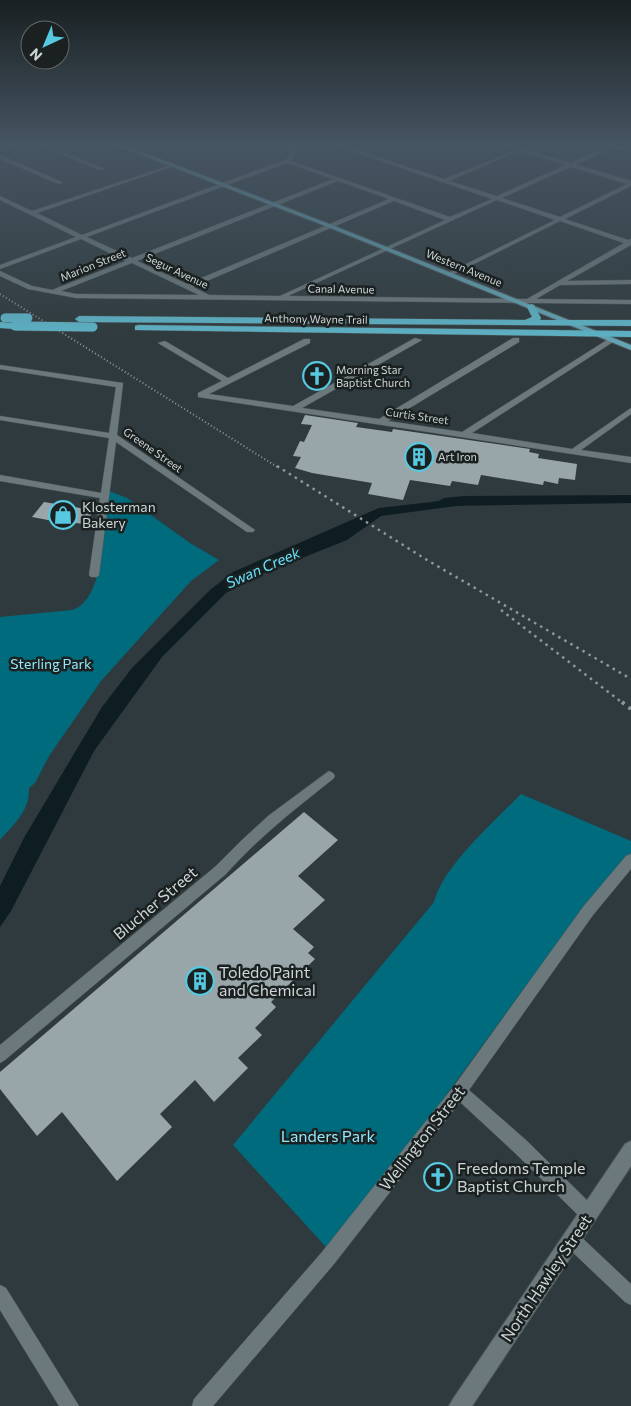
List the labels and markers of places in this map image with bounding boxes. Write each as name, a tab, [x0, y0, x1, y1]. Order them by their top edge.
church icon: Morning Star Baptist Church	[302, 361, 332, 391]
place label: Morning Star Baptist Church	[336, 363, 410, 389]
building icon: Art Iron	[404, 442, 434, 472]
place label: Art Iron	[438, 450, 477, 463]
place label: Klosterman Bakery	[82, 498, 156, 531]
shop icon: Klosterman Bakery	[48, 500, 78, 530]
place label: Toledo Paint and Chemical	[219, 962, 316, 999]
building icon: Toledo Paint and Chemical	[185, 966, 215, 996]
place label: Freedoms Temple Baptist Church	[457, 1158, 585, 1195]
church icon: Freedoms Temple Baptist Church	[423, 1162, 453, 1192]

